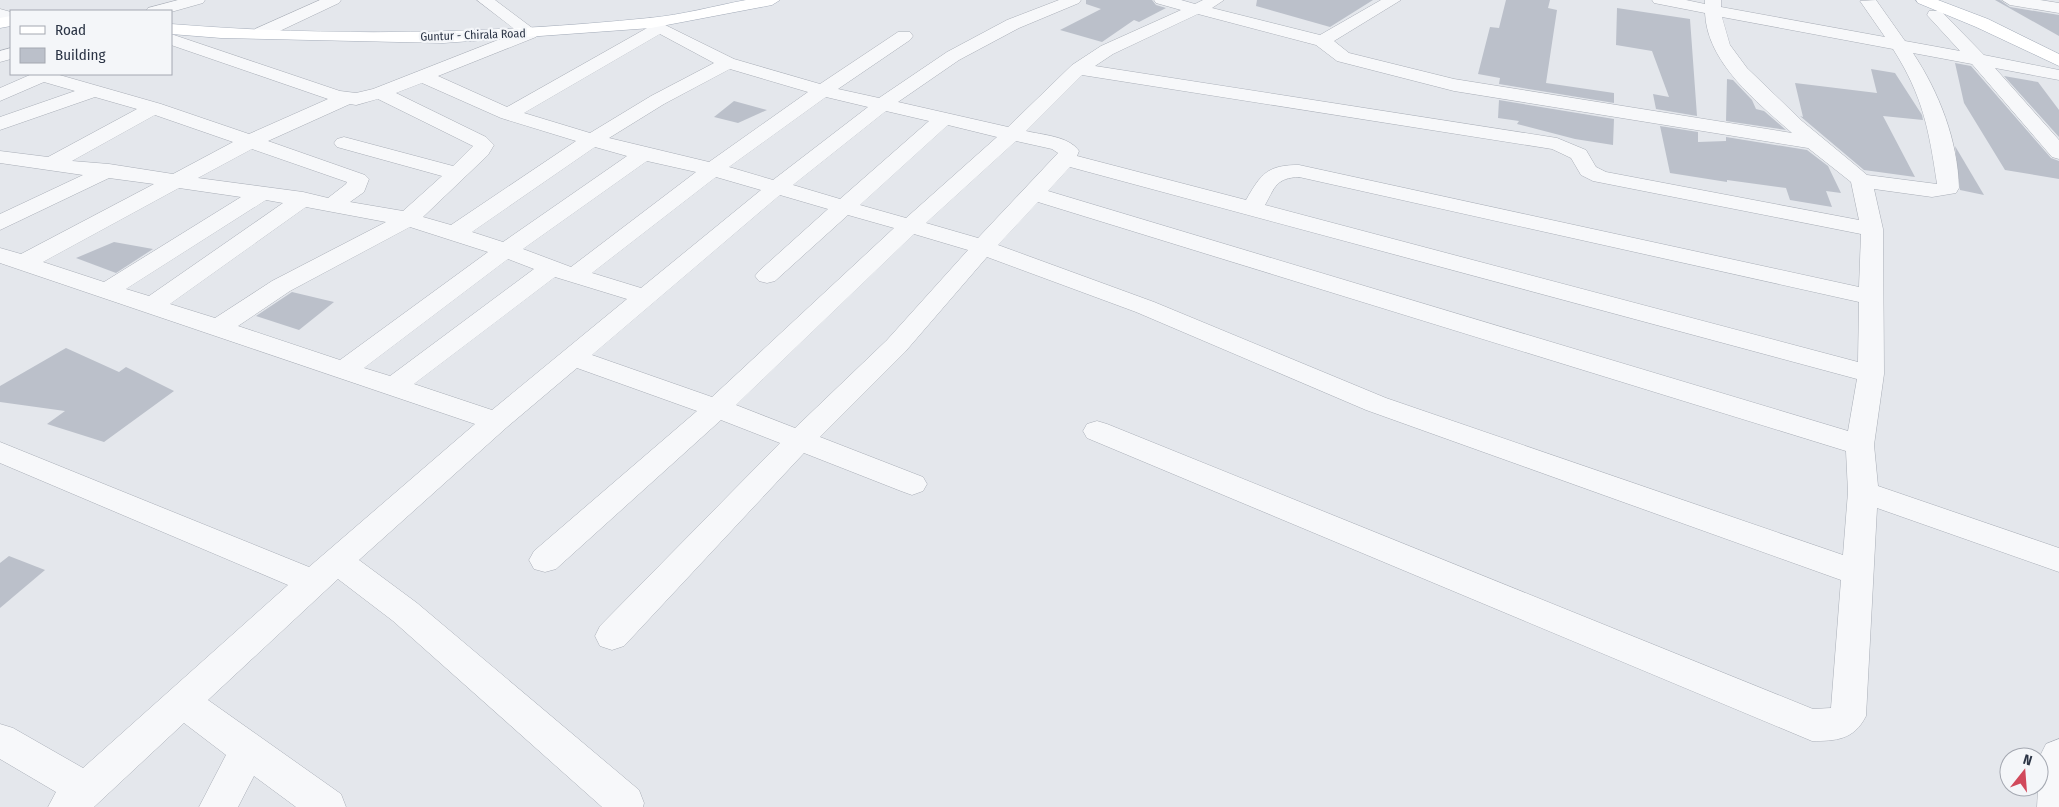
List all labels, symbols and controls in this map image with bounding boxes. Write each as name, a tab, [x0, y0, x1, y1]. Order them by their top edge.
legend	[10, 10, 172, 75]
text: Road	[55, 21, 86, 39]
street label: Guntur - Chirala Road	[420, 26, 526, 44]
text: Building	[55, 46, 106, 64]
north arrow	[1999, 747, 2049, 797]
text: N	[2021, 751, 2034, 769]

